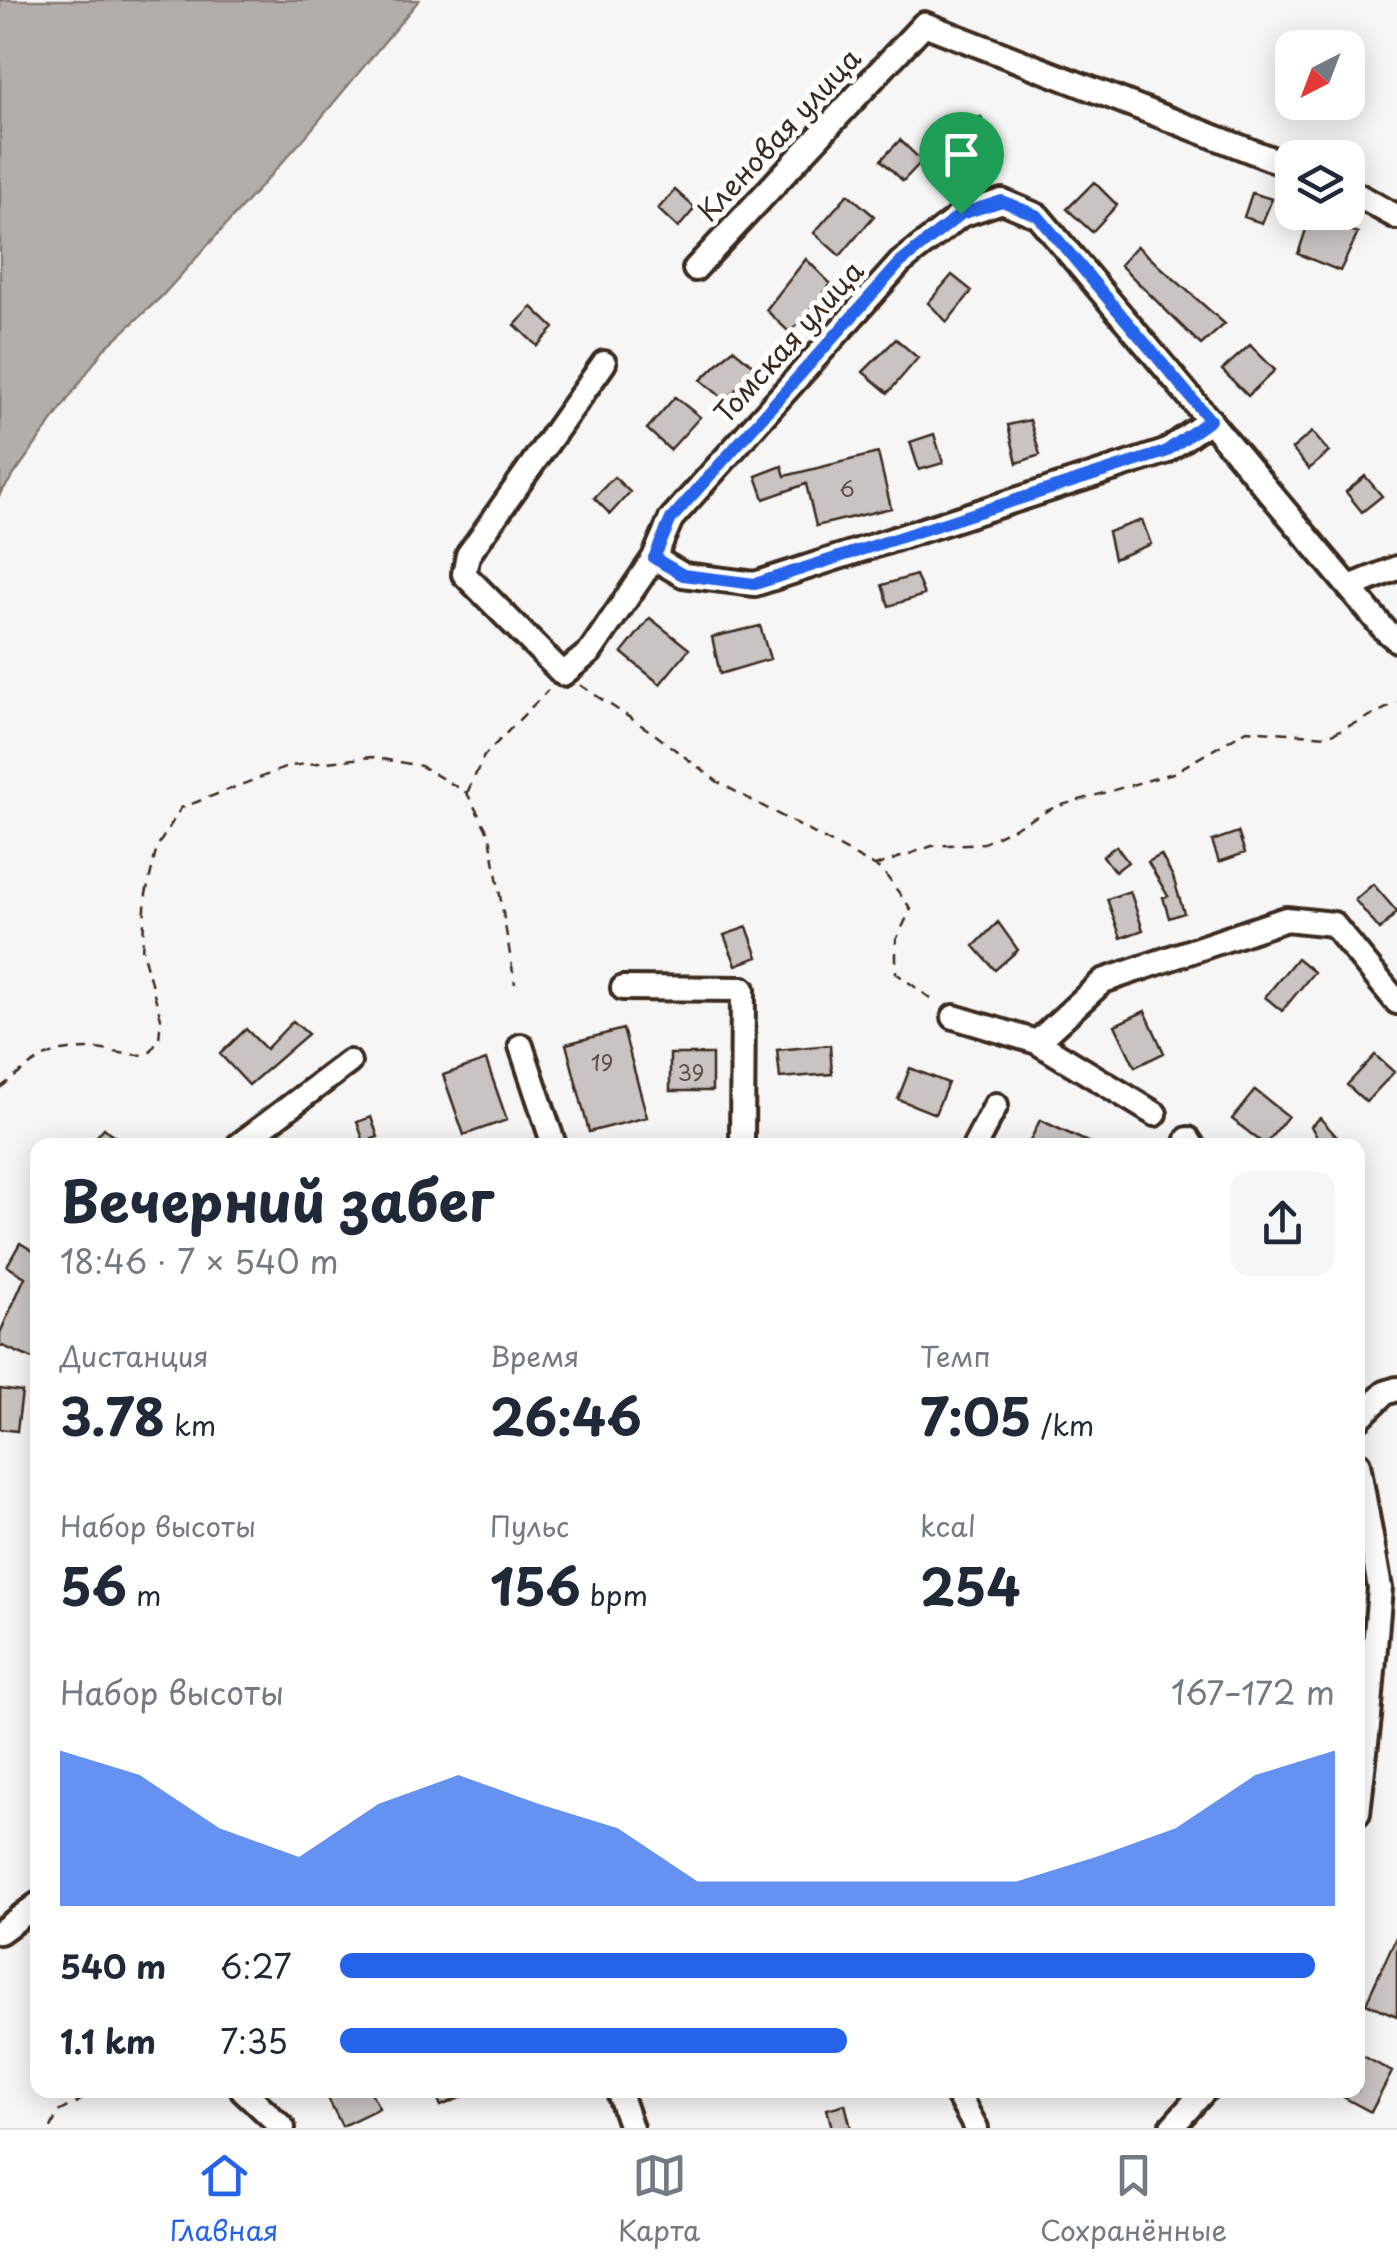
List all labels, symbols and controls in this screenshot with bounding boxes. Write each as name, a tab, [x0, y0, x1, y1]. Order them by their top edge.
north arrow	[1275, 30, 1365, 120]
map controls	[1275, 30, 1365, 230]
street label: Кленовая улица	[686, 37, 870, 231]
pin	[919, 112, 1004, 215]
icon: arrive	[934, 127, 989, 182]
button: layers	[1275, 140, 1365, 230]
street label: Томская улица	[703, 250, 873, 432]
house number: 6	[839, 471, 855, 504]
house number: 19	[591, 1045, 613, 1078]
house number: 39	[678, 1055, 704, 1088]
text: Вечерний забег	[60, 1158, 494, 1241]
button: share	[1230, 1171, 1335, 1276]
text: 18:46 · 7 × 540 m	[60, 1237, 339, 1285]
text: Дистанция	[60, 1334, 209, 1377]
text: Время	[490, 1334, 579, 1377]
text: Темп	[920, 1334, 991, 1377]
text: 3.78	[60, 1377, 165, 1453]
text: 26:46	[490, 1377, 642, 1453]
text: 7:05	[920, 1377, 1032, 1453]
text: km	[165, 1403, 216, 1446]
text: /km	[1032, 1403, 1094, 1446]
text: Набор высоты	[60, 1504, 256, 1547]
text: Пульс	[490, 1504, 569, 1547]
text: kcal	[920, 1504, 976, 1547]
text: 56	[60, 1547, 127, 1623]
text: 156	[490, 1547, 581, 1623]
text: 254	[920, 1547, 1021, 1623]
text: m	[127, 1573, 162, 1616]
text: bpm	[581, 1573, 648, 1616]
text: Набор высоты	[60, 1668, 284, 1716]
text: 167–172 m	[1171, 1668, 1335, 1716]
text: 540 m	[60, 1942, 166, 1990]
text: 6:27	[220, 1942, 292, 1990]
text: 1.1 km	[60, 2017, 156, 2065]
text: 7:35	[220, 2017, 288, 2065]
tab: Главная	[170, 2148, 278, 2251]
tab: Карта	[618, 2148, 700, 2251]
tab: Сохранённые	[1040, 2148, 1227, 2251]

